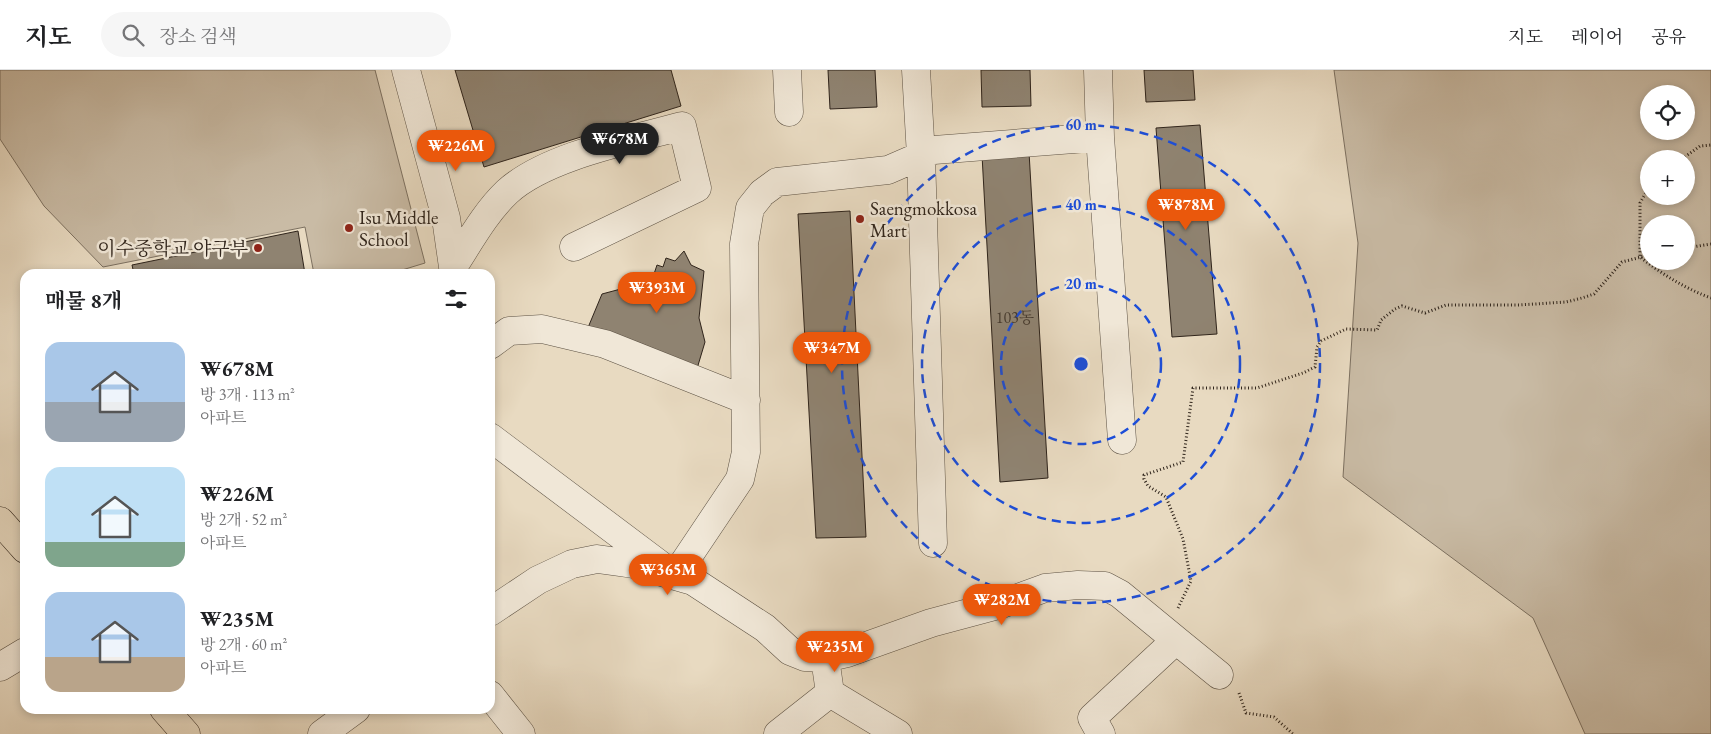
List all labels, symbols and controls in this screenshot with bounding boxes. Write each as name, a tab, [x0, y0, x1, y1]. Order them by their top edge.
search box	[101, 12, 451, 57]
text: 지도	[25, 21, 71, 52]
icon: search	[119, 21, 147, 49]
text: 장소 검색	[159, 24, 237, 49]
text: 지도	[1508, 25, 1543, 48]
text: 레이어	[1571, 25, 1623, 48]
text: 공유	[1651, 25, 1686, 48]
map controls	[1640, 85, 1695, 270]
button: locate	[1640, 85, 1695, 140]
text: 60 m	[1065, 115, 1097, 134]
pin: ₩678M	[585, 122, 655, 165]
text: ₩678M	[592, 128, 648, 149]
pin: ₩226M	[421, 129, 491, 172]
text: ₩226M	[428, 135, 484, 156]
button: +	[1640, 150, 1695, 205]
pin: ₩878M	[1151, 189, 1221, 231]
text: ₩878M	[1158, 194, 1214, 215]
text: 40 m	[1065, 195, 1097, 214]
place label: Saengmokkosa Mart	[870, 196, 977, 243]
place label: Isu Middle School	[359, 205, 438, 252]
marker: Saengmokkosa Mart	[854, 213, 866, 225]
button: −	[1640, 215, 1695, 270]
marker: Isu Middle School	[343, 222, 355, 234]
place label: 이수중학교 야구부	[97, 236, 248, 261]
marker: 이수중학교 야구부	[252, 242, 264, 254]
pin: ₩393M	[622, 272, 692, 314]
text: 20 m	[1065, 274, 1097, 293]
text: ₩393M	[629, 277, 685, 298]
icon: filters	[442, 285, 470, 313]
text: 매물 8개	[45, 287, 122, 314]
house number: 103동	[996, 307, 1035, 328]
pin: ₩347M	[797, 332, 867, 374]
text: ₩347M	[804, 337, 860, 358]
text: ₩678M	[200, 355, 274, 382]
centre of rings	[1072, 355, 1090, 373]
icon: home	[85, 362, 145, 422]
text: 방 3개 · 113 m²	[200, 384, 295, 405]
text: 아파트	[200, 407, 246, 428]
text: ₩226M	[200, 480, 274, 507]
icon: home	[85, 487, 145, 547]
text: 방 2개 · 52 m²	[200, 509, 287, 530]
text: 아파트	[200, 532, 246, 553]
pin: ₩365M	[633, 554, 703, 596]
text: ₩365M	[640, 559, 696, 580]
pin: ₩282M	[967, 584, 1037, 626]
text: ₩282M	[974, 589, 1030, 610]
text: ₩235M	[200, 605, 274, 632]
icon: home	[85, 612, 145, 672]
pin: ₩235M	[800, 630, 870, 673]
text: 방 2개 · 60 m²	[200, 634, 287, 655]
text: ₩235M	[807, 636, 863, 657]
text: 아파트	[200, 657, 246, 678]

